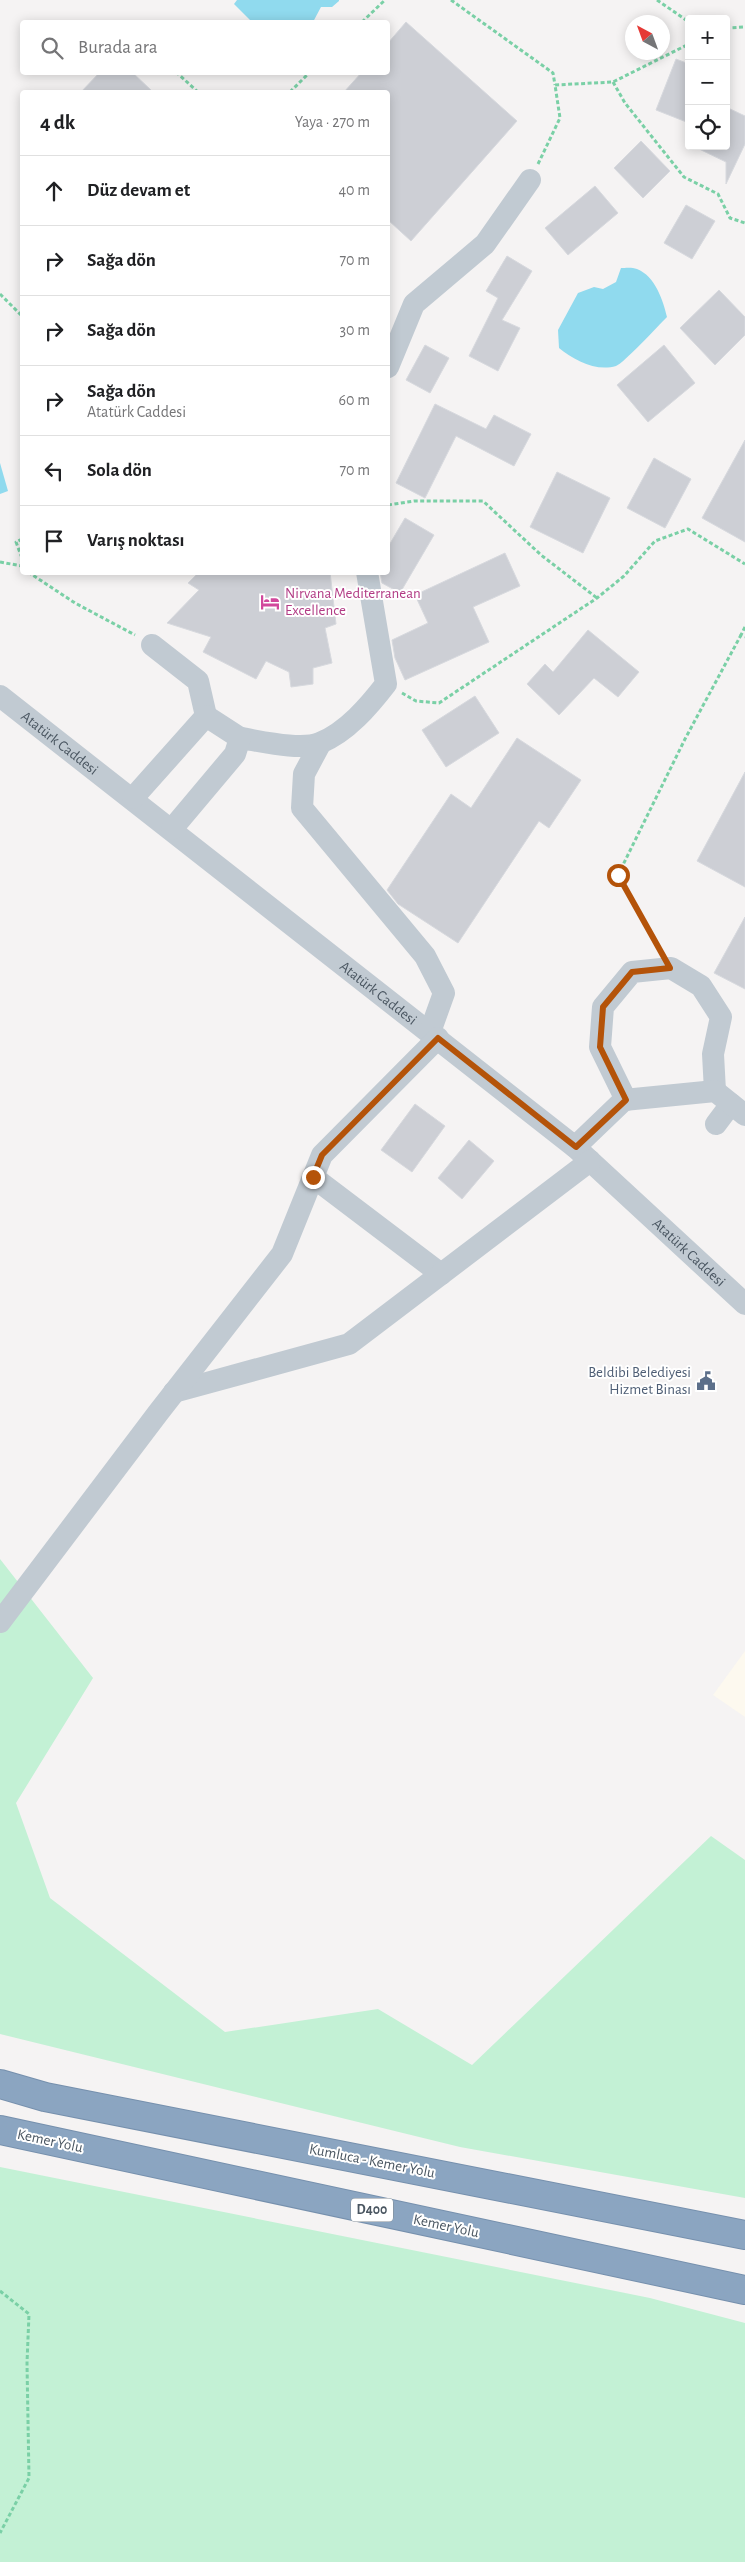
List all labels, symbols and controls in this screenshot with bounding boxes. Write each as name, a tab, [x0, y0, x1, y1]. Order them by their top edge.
north arrow	[625, 15, 670, 60]
map controls	[685, 15, 730, 150]
button: +	[685, 15, 730, 60]
search box	[20, 20, 390, 75]
icon: search	[38, 34, 66, 62]
text: Burada ara	[78, 38, 157, 57]
button: −	[685, 60, 730, 105]
button: locate	[685, 105, 730, 150]
text: 4 dk	[40, 112, 75, 133]
text: Yaya · 270 m	[295, 114, 370, 130]
icon: ahead	[40, 177, 68, 205]
text: Düz devam et	[87, 181, 190, 200]
text: 40 m	[338, 182, 370, 198]
icon: right	[40, 247, 68, 275]
text: Sağa dön	[87, 251, 156, 270]
text: 70 m	[339, 252, 370, 268]
icon: right	[40, 317, 68, 345]
text: Sağa dön	[87, 321, 156, 340]
text: 30 m	[340, 322, 370, 338]
text: Sağa dön	[87, 382, 156, 401]
icon: right	[40, 387, 68, 415]
text: 60 m	[339, 392, 370, 408]
text: Atatürk Caddesi	[87, 404, 186, 420]
icon: left	[40, 457, 68, 485]
text: Sola dön	[87, 461, 152, 480]
text: 70 m	[339, 462, 370, 478]
icon: arrive	[40, 527, 68, 555]
text: Varış noktası	[87, 531, 185, 550]
place label: Nirvana Mediterranean Excellence	[285, 586, 421, 618]
hotel icon: Nirvana Mediterranean Excellence	[259, 591, 281, 613]
street label: Atatürk Caddesi	[19, 708, 101, 778]
route start	[607, 864, 630, 887]
street label: Atatürk Caddesi	[337, 958, 420, 1027]
route end	[302, 1166, 325, 1189]
street label: Atatürk Caddesi	[650, 1215, 728, 1289]
place label: Beldibi Belediyesi Hizmet Binası	[588, 1365, 691, 1397]
public building icon: Beldibi Belediyesi Hizmet Binası	[695, 1370, 717, 1392]
street label: Kemer Yolu	[16, 2127, 85, 2155]
street label: Kumluca - Kemer Yolu	[308, 2141, 436, 2181]
road number: D400	[351, 2198, 393, 2222]
street label: Kemer Yolu	[412, 2212, 481, 2240]

